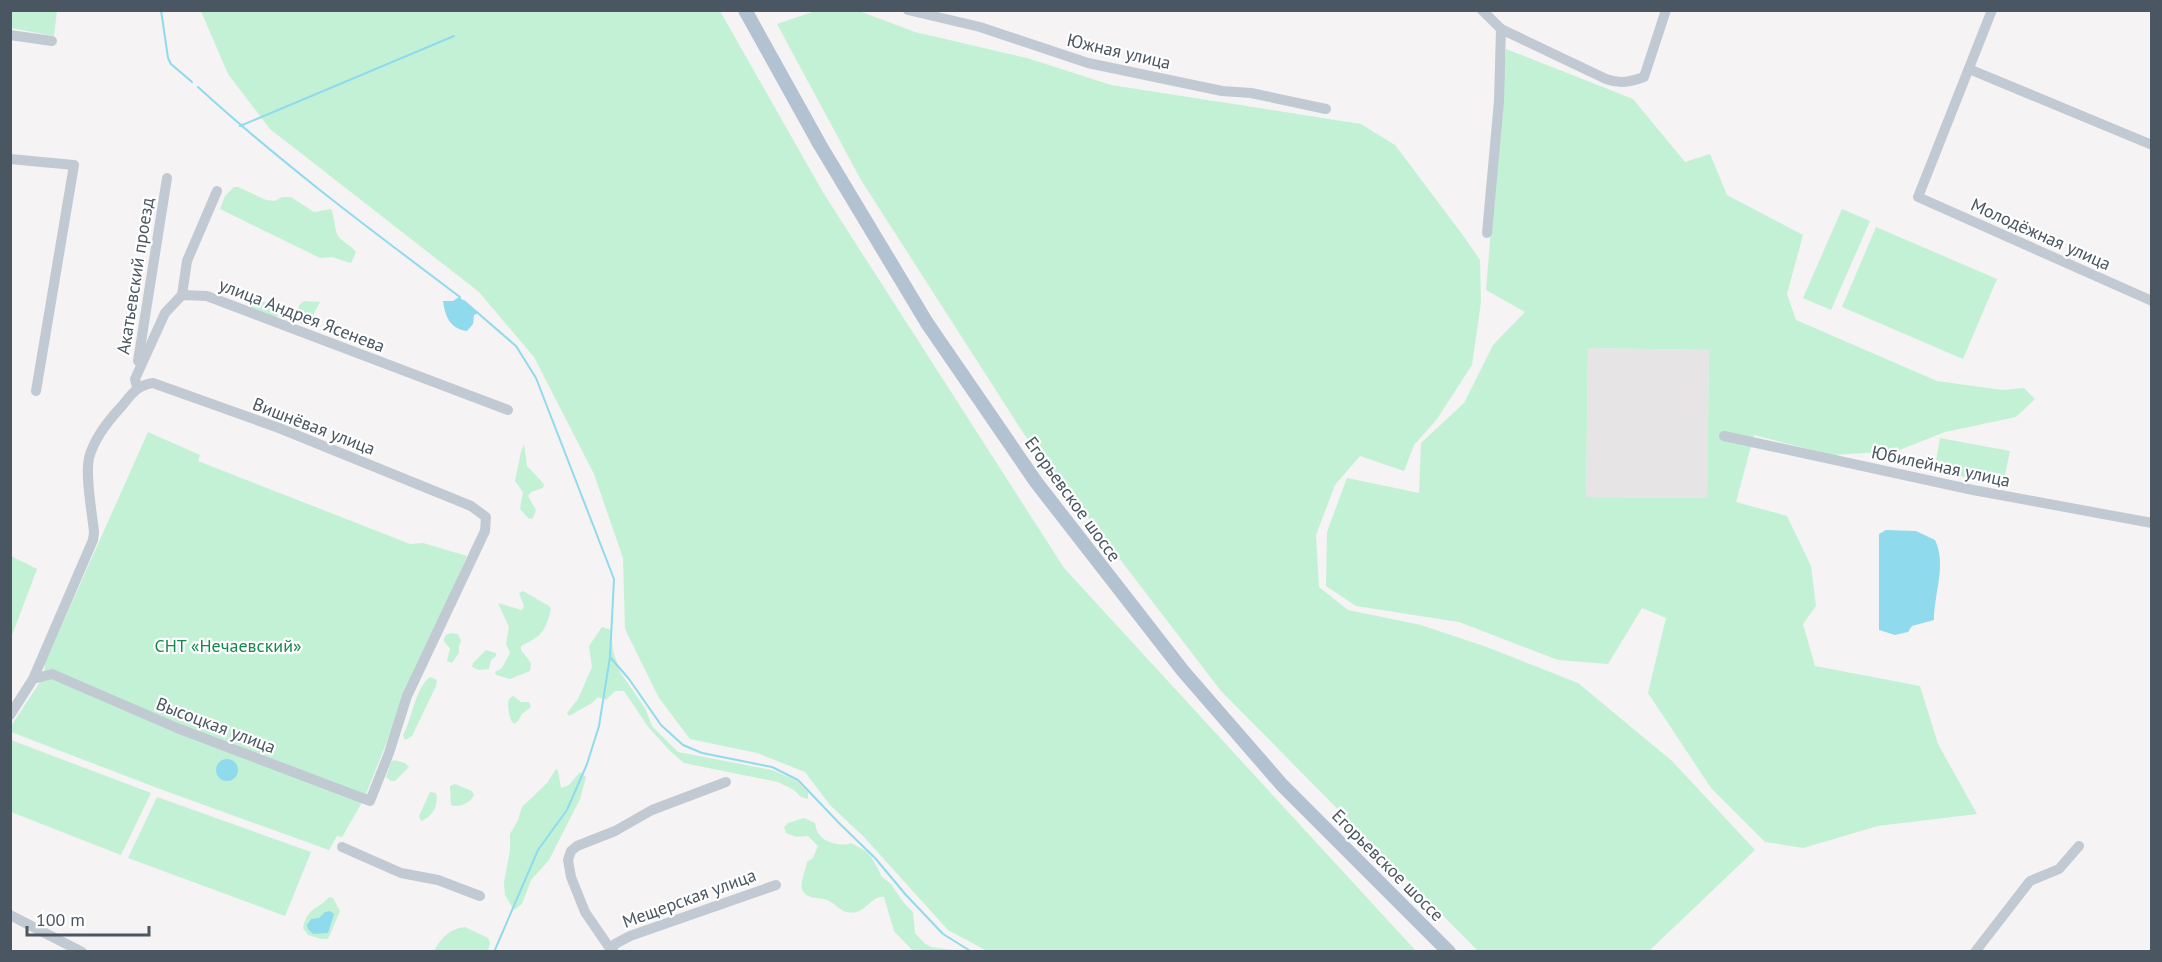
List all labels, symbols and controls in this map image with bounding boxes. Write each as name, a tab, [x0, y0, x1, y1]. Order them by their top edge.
street label: Южная улица	[1065, 28, 1173, 74]
street label: Молодёжная улица	[1967, 193, 2115, 275]
street label: Акатьевский проезд	[111, 196, 159, 356]
street label: улица Андрея Ясенева	[216, 273, 388, 357]
street label: Вишнёвая улица	[249, 392, 379, 460]
street label: Егорьевское шоссе	[1020, 432, 1126, 566]
street label: Юбилейная улица	[1869, 440, 2013, 492]
park label: СНТ «Нечаевский»	[154, 634, 302, 657]
street label: Высоцкая улица	[153, 692, 279, 758]
street label: Егорьевское шоссе	[1327, 804, 1449, 926]
street label: Мещерская улица	[619, 863, 759, 933]
scale bar	[27, 899, 148, 937]
text: 100 m	[36, 908, 85, 931]

